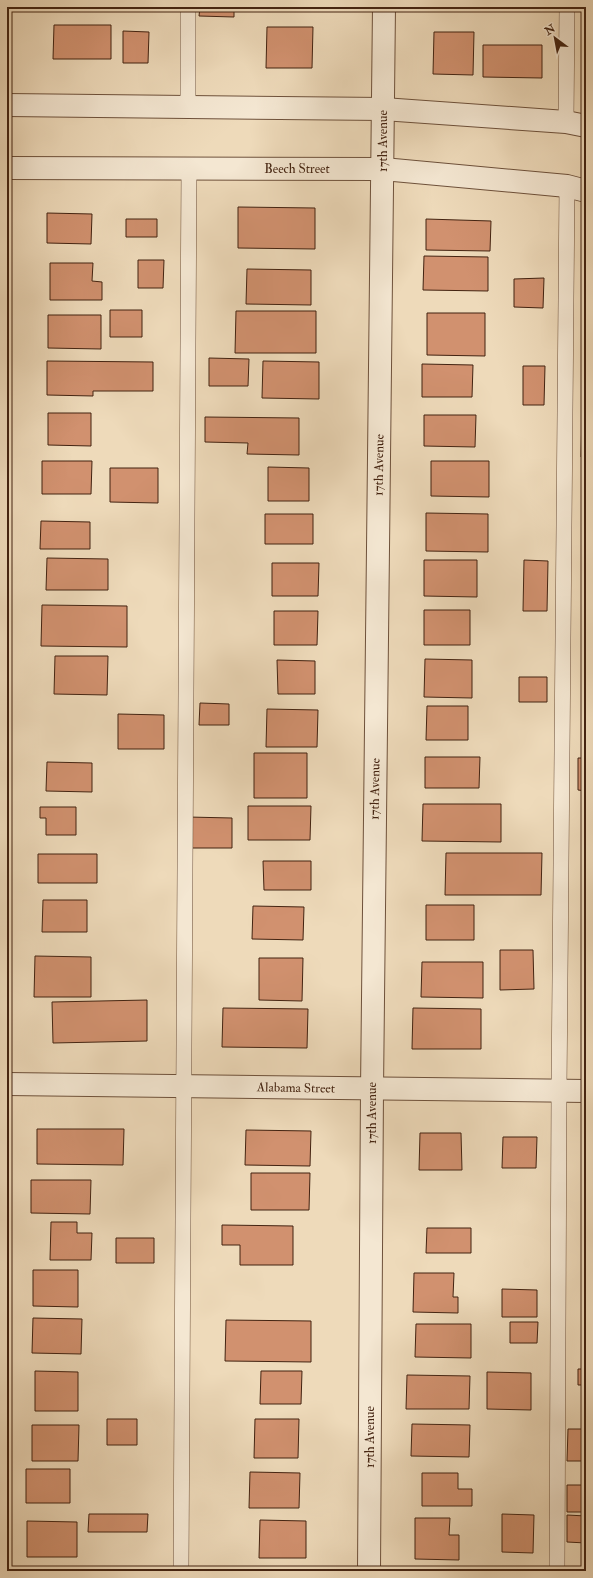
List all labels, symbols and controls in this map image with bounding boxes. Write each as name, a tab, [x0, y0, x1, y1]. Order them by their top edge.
north arrow	[535, 18, 575, 58]
text: N	[541, 21, 559, 39]
street label: 17th Avenue	[375, 109, 391, 172]
street label: Beech Street	[264, 161, 330, 177]
street label: 17th Avenue	[370, 433, 388, 496]
street label: 17th Avenue	[366, 757, 384, 820]
street label: Alabama Street	[256, 1079, 335, 1097]
street label: 17th Avenue	[364, 1081, 380, 1144]
street label: 17th Avenue	[362, 1405, 378, 1468]

